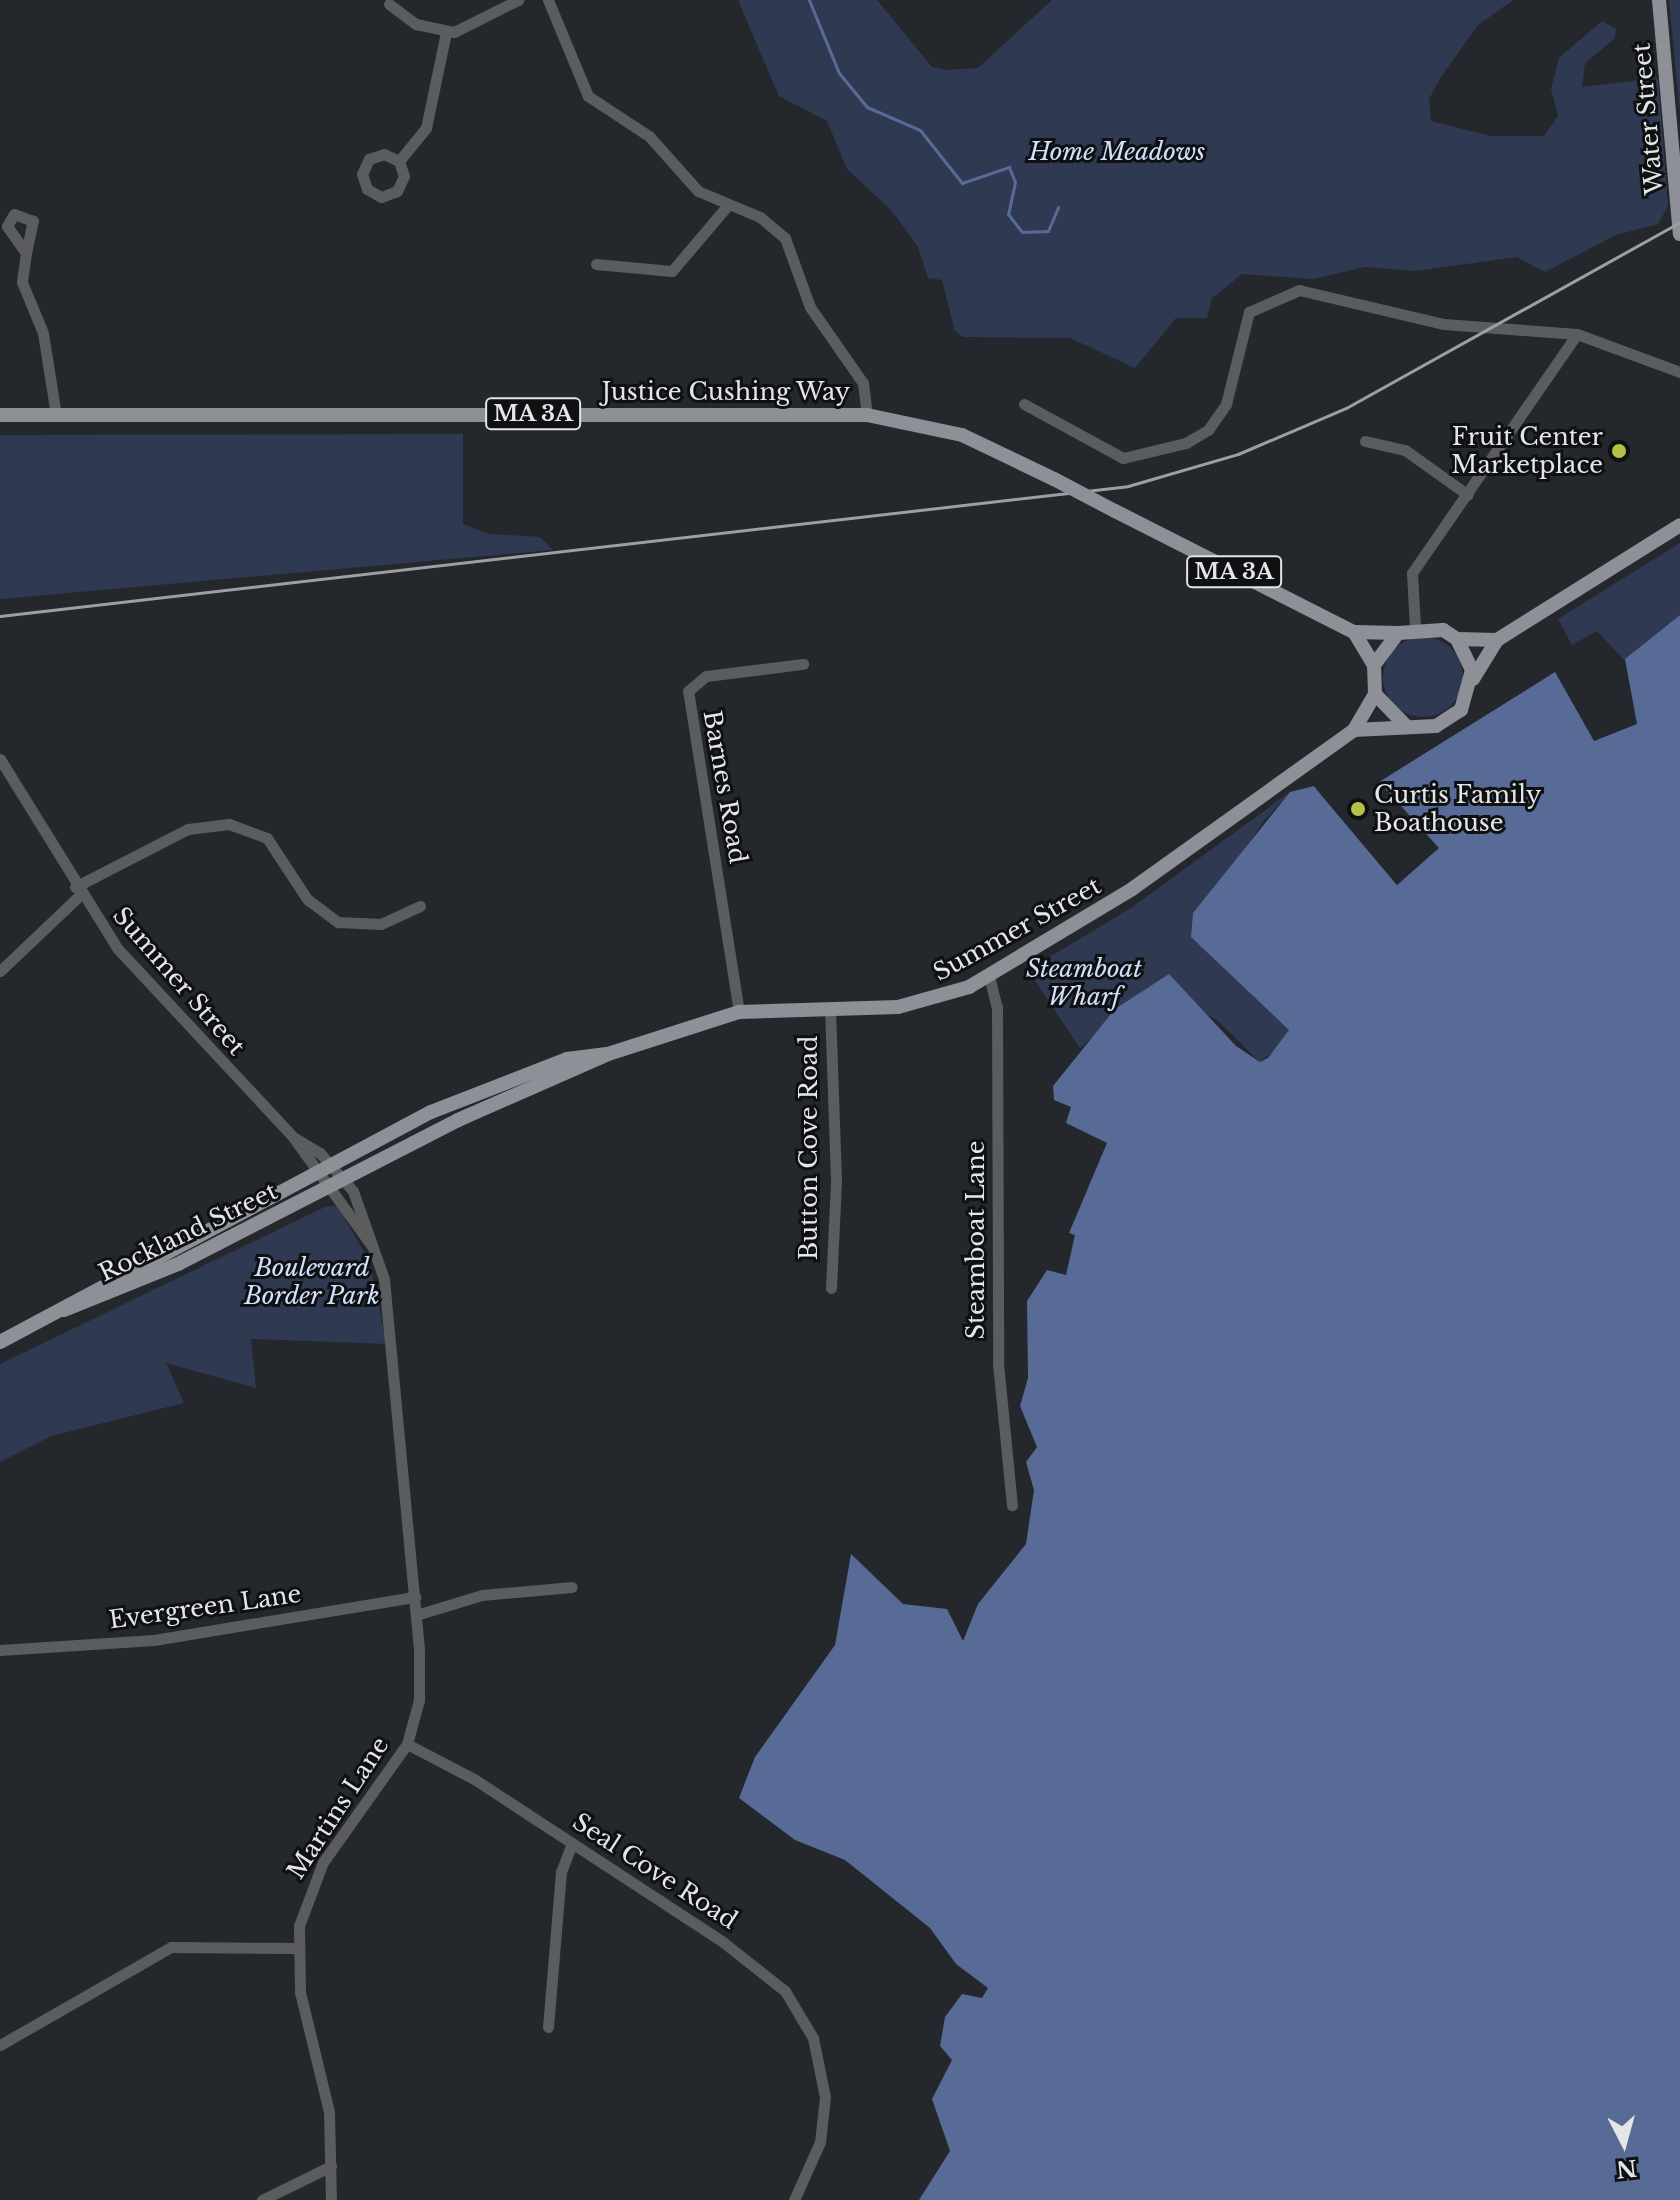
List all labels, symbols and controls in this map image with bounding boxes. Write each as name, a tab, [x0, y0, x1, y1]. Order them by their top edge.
street label: Water Street	[1627, 42, 1669, 196]
park label: Home Meadows	[1029, 138, 1205, 166]
street label: Justice Cushing Way	[601, 378, 851, 406]
road number: MA 3A	[483, 396, 583, 432]
place label: Fruit Center Marketplace	[1451, 423, 1603, 479]
marker: Fruit Center Marketplace	[1610, 442, 1628, 460]
road number: MA 3A	[1184, 554, 1284, 590]
street label: Barnes Road	[697, 708, 753, 866]
place label: Curtis Family Boathouse	[1374, 781, 1541, 837]
marker: Curtis Family Boathouse	[1349, 800, 1367, 818]
street label: Summer Street	[928, 871, 1106, 987]
street label: Summer Street	[107, 901, 251, 1061]
park label: Steamboat Wharf	[1026, 955, 1142, 1011]
street label: Button Cove Road	[795, 1036, 823, 1260]
street label: Steamboat Lane	[962, 1141, 990, 1339]
street label: Rockland Street	[94, 1176, 282, 1288]
park label: Boulevard Border Park	[244, 1254, 380, 1310]
street label: Evergreen Lane	[107, 1579, 303, 1635]
street label: Martins Lane	[281, 1732, 395, 1884]
street label: Seal Cove Road	[567, 1807, 743, 1935]
north arrow	[1584, 2104, 1664, 2184]
text: N	[1615, 2154, 1638, 2183]

